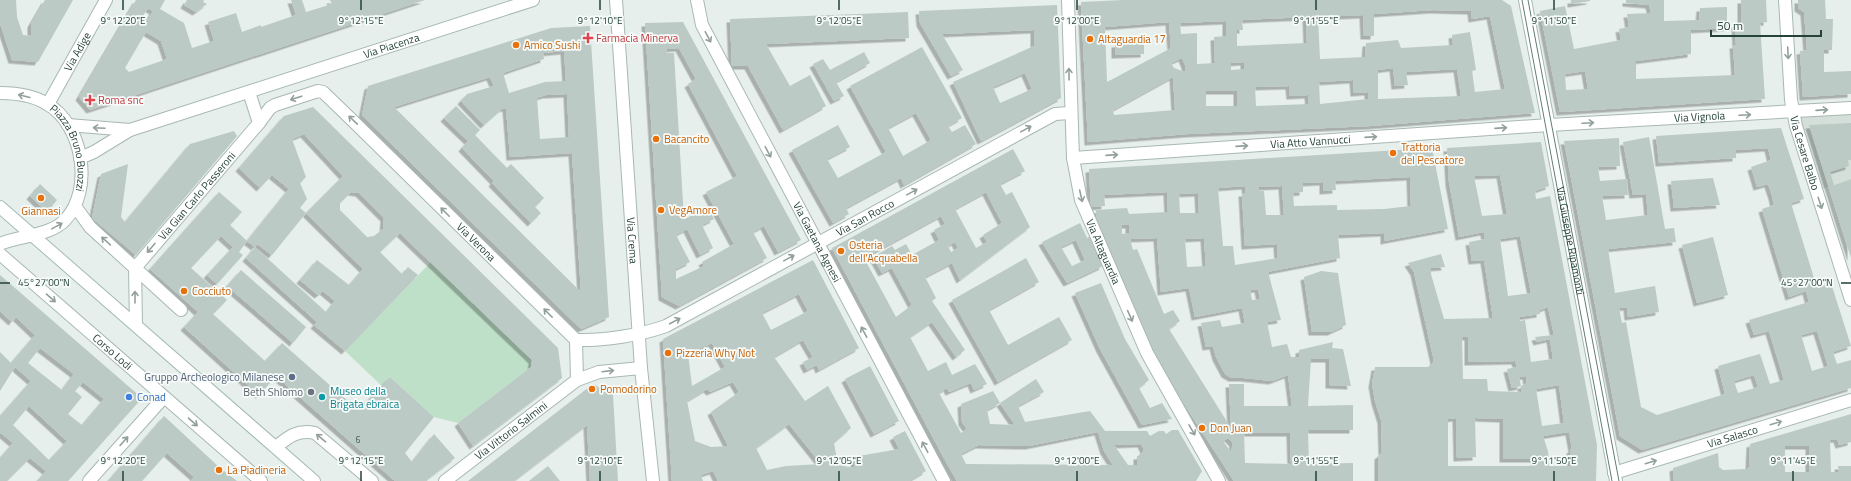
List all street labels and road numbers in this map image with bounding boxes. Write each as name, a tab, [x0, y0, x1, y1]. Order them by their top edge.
street label: Via Adige	[60, 29, 95, 74]
street label: Via Piacenza	[361, 29, 422, 62]
street label: Piazza Bruno Buozzi	[46, 100, 90, 193]
street label: Via Vignola	[1674, 107, 1726, 126]
street label: Via Cesare Balbo	[1786, 115, 1824, 192]
street label: Via Atto Vannucci	[1270, 131, 1351, 152]
street label: Via Gian Carlo Passeroni	[154, 148, 239, 243]
street label: Via Giuseppe Ripamonti	[1552, 185, 1589, 296]
street label: Via San Rocco	[833, 195, 897, 240]
street label: Via Gaetana Agnesi	[789, 199, 845, 285]
street label: Via Altaguardia	[1082, 216, 1125, 287]
street label: Via Crema	[623, 217, 642, 265]
street label: Via Verona	[453, 219, 500, 265]
street label: Corso Lodi	[89, 330, 136, 374]
street label: Via Vittorio Salmini	[471, 398, 551, 464]
street label: Via Salasco	[1705, 421, 1760, 452]

